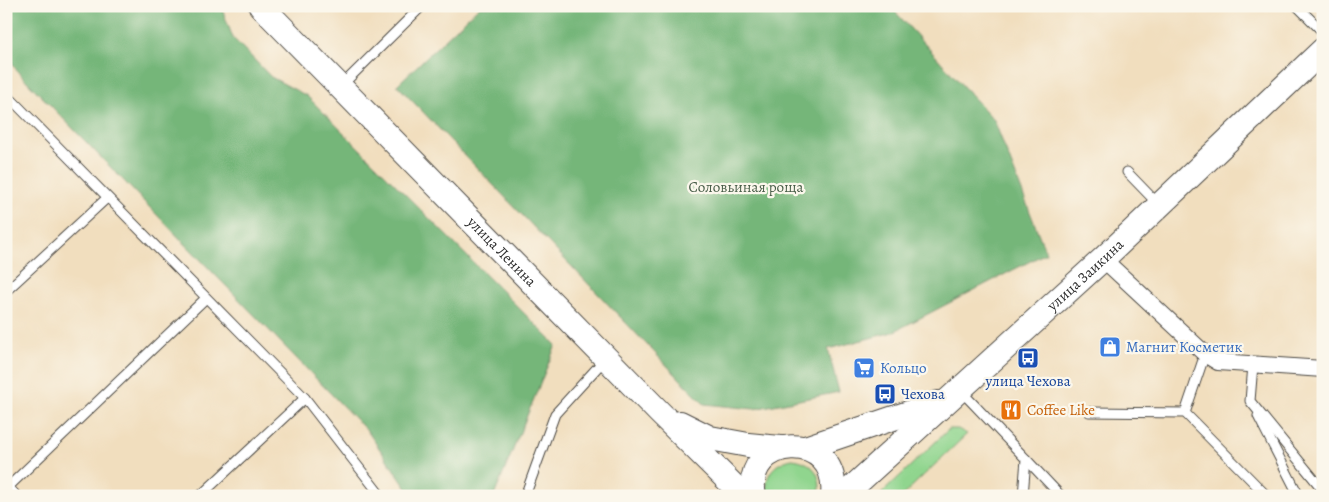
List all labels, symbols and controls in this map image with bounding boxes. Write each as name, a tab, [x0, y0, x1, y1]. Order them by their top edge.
park label: Соловьиная роща	[689, 177, 803, 197]
street label: улица Ленина	[462, 212, 541, 291]
street label: улица Заикина	[1042, 235, 1128, 316]
shop icon: Магнит Косметик	[1098, 335, 1122, 359]
place label: Магнит Косметик	[1126, 337, 1242, 357]
bus stop icon: улица Чехова	[1016, 346, 1040, 370]
supermarket icon: Кольцо	[852, 356, 876, 380]
place label: Кольцо	[880, 358, 927, 378]
place label: улица Чехова	[984, 371, 1071, 391]
bus stop icon: Чехова	[873, 382, 897, 406]
place label: Чехова	[901, 384, 945, 404]
restaurant icon: Coffee Like	[999, 398, 1023, 422]
place label: Coffee Like	[1027, 400, 1095, 420]

